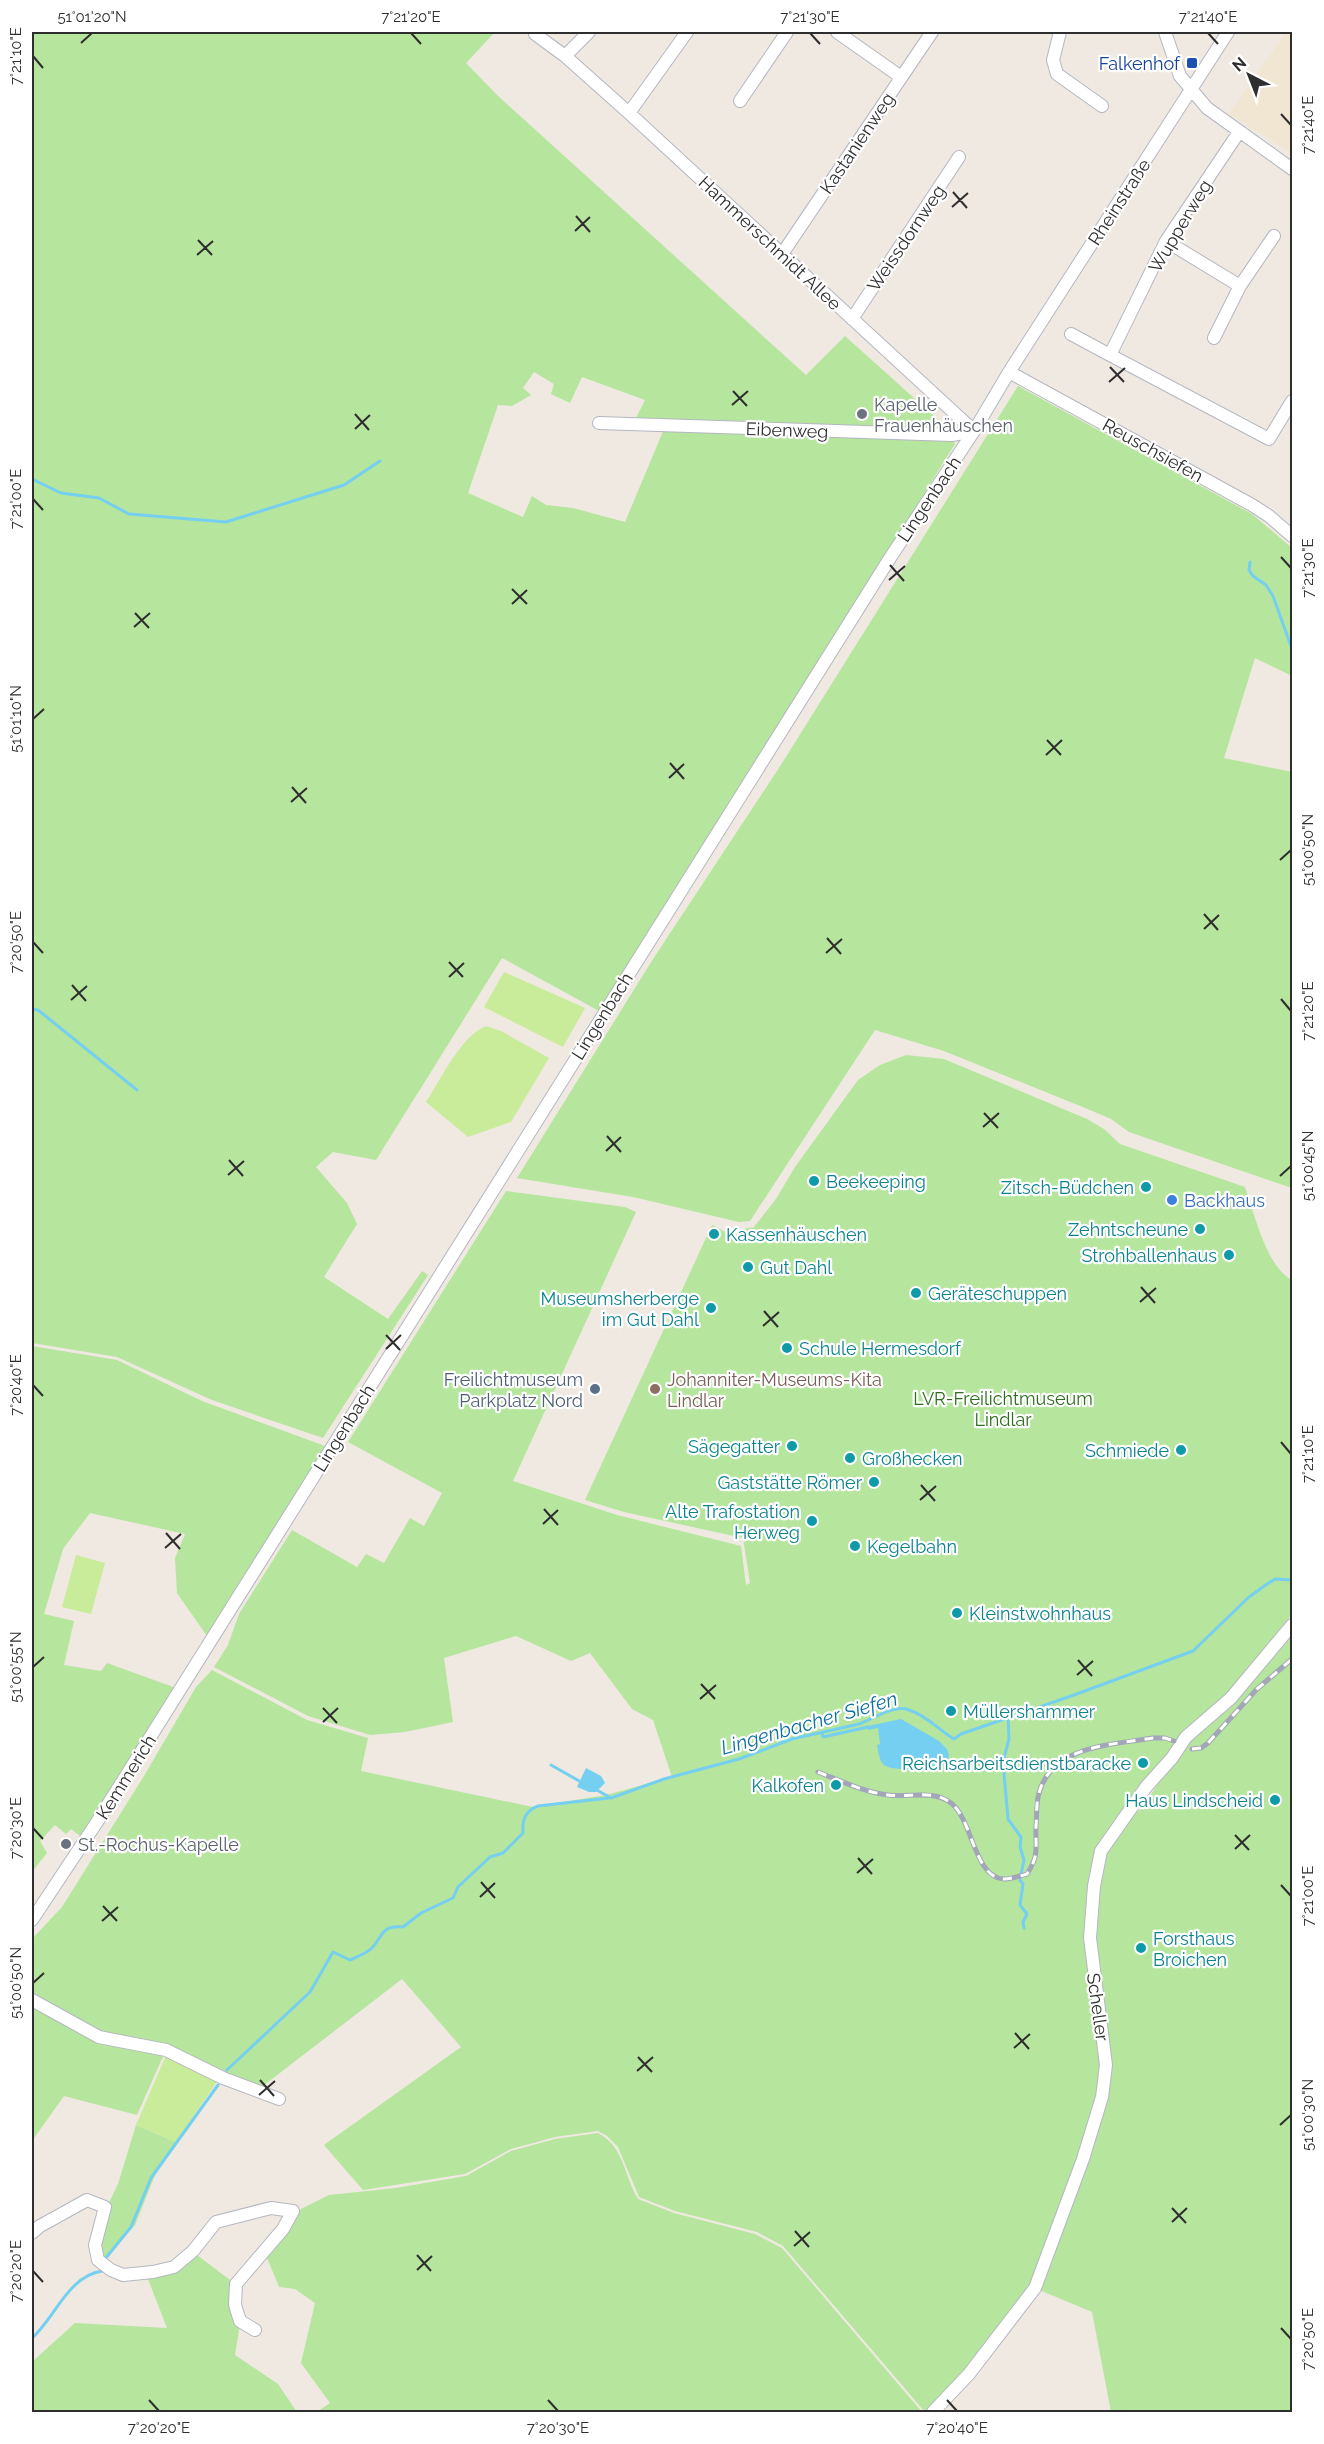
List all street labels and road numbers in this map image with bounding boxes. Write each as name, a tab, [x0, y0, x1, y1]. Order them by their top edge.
street label: Kastanienweg	[816, 89, 898, 197]
street label: Rheinstraße	[1083, 155, 1155, 249]
street label: Hammerschmidt Allee	[695, 172, 846, 315]
street label: Wupperweg	[1144, 176, 1216, 276]
street label: Weissdornweg	[863, 181, 949, 295]
street label: Reuschsiefen	[1099, 414, 1207, 486]
street label: Eibenweg	[745, 418, 829, 442]
street label: Lingenbach	[893, 452, 965, 546]
street label: Lingenbach	[567, 969, 637, 1063]
street label: Lingenbach	[309, 1381, 379, 1475]
street label: Kemmerich	[92, 1731, 160, 1823]
street label: Scheller	[1083, 1972, 1113, 2043]

